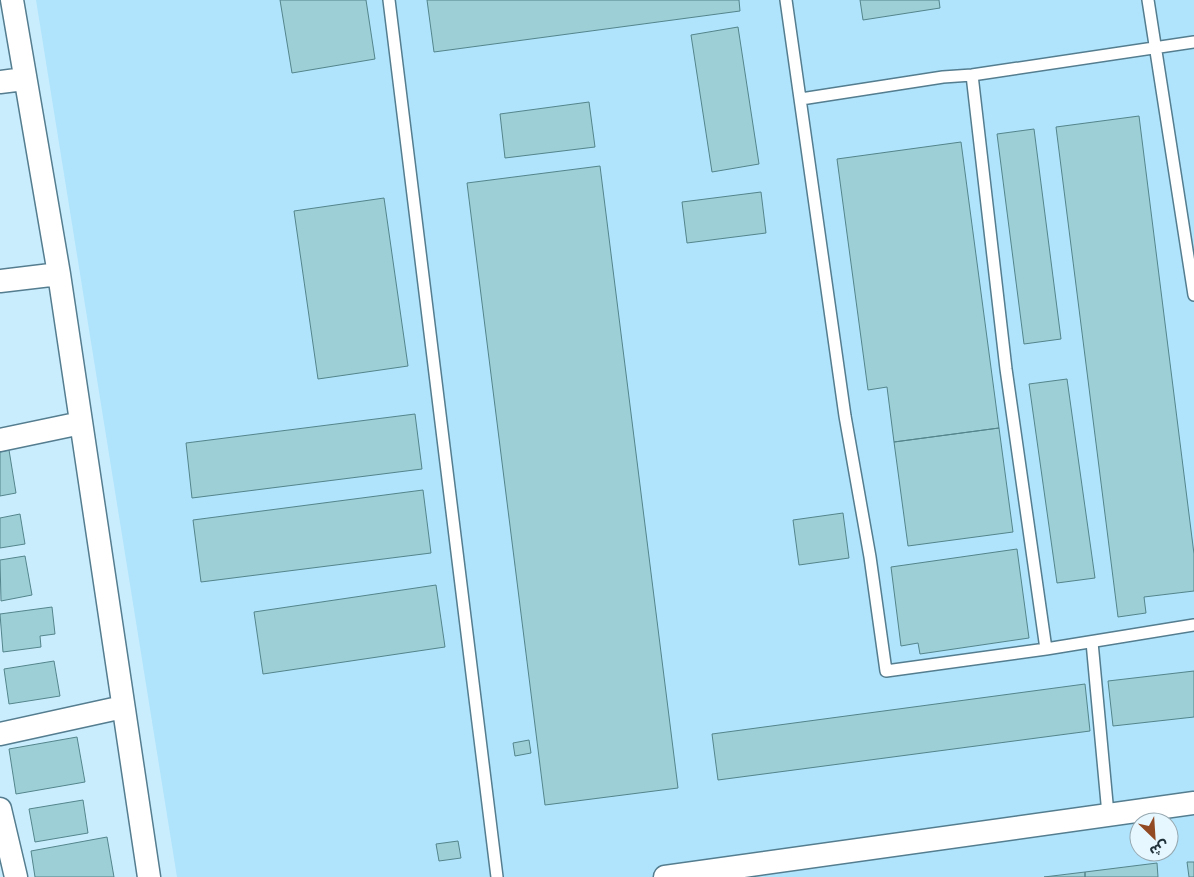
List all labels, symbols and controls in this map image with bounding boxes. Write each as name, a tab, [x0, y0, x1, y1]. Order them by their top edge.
north arrow	[1129, 812, 1179, 862]
text: ش	[1147, 837, 1172, 860]

